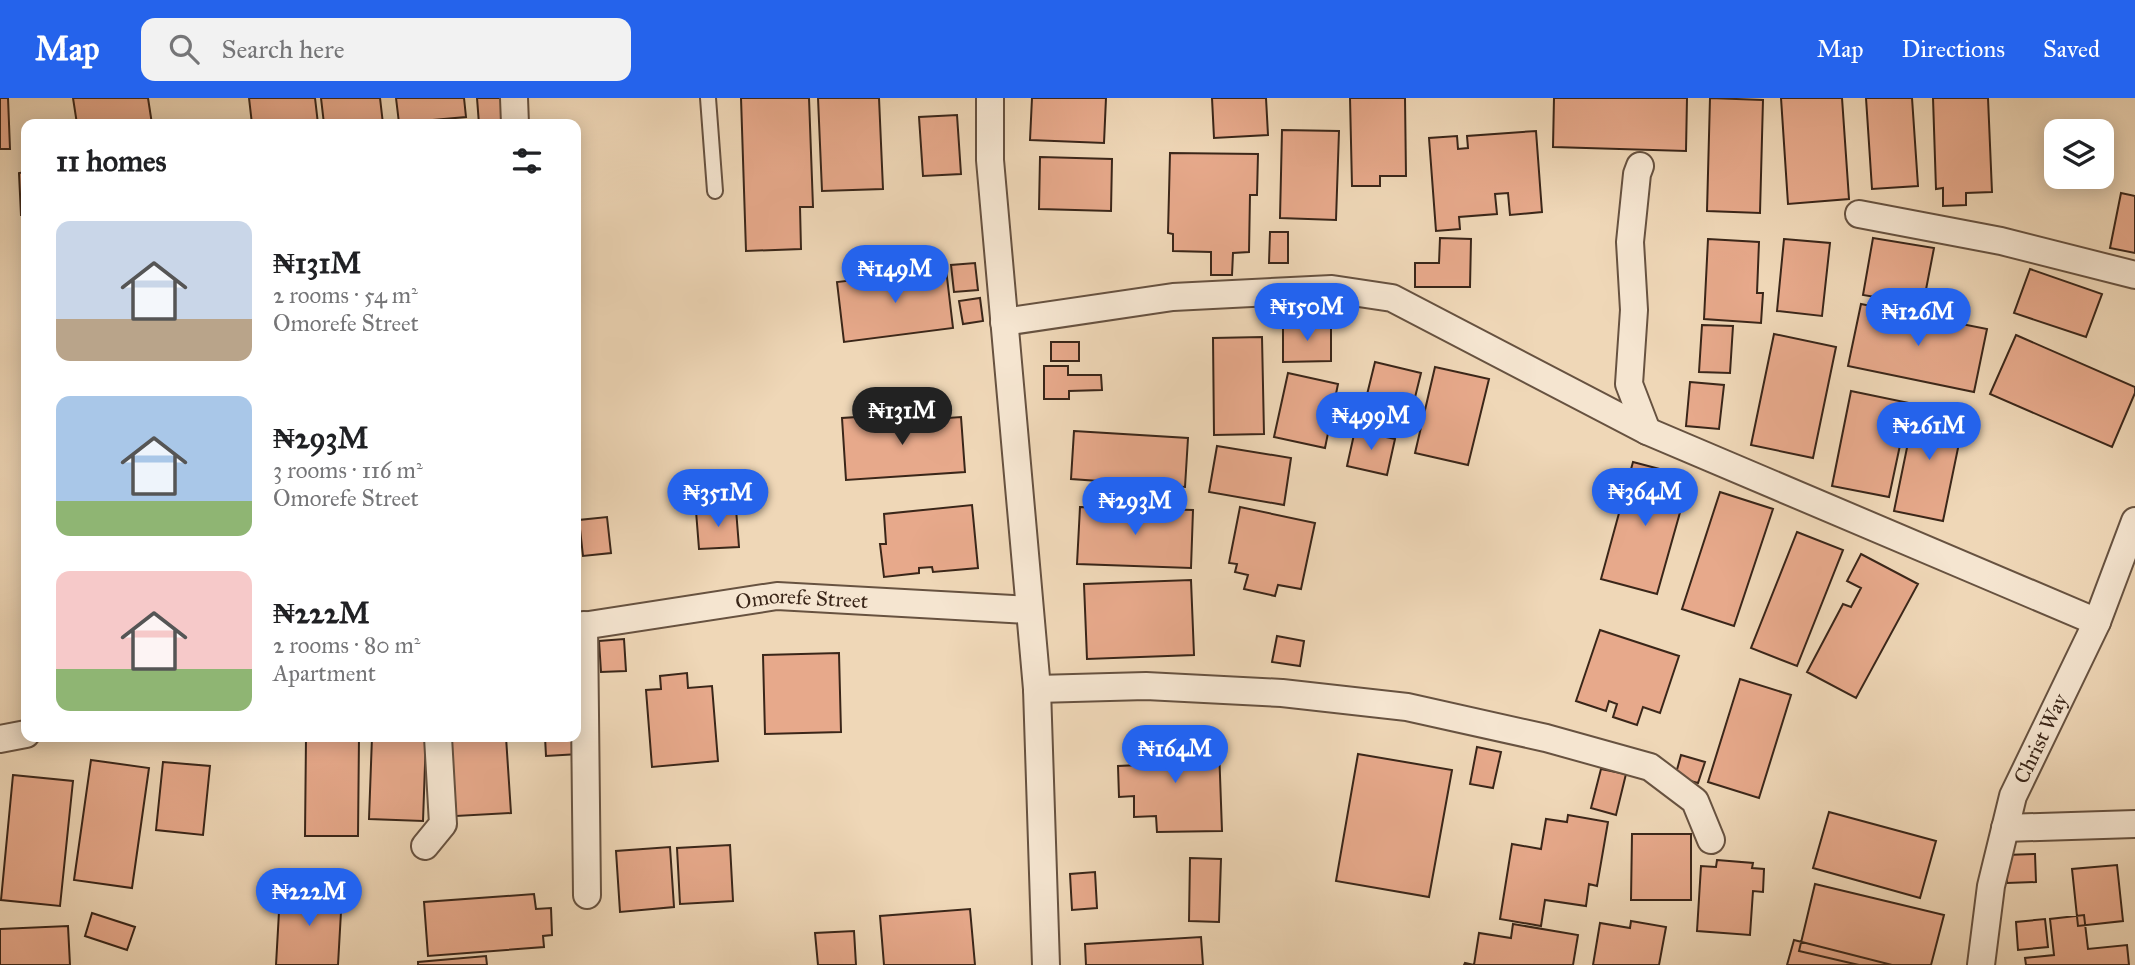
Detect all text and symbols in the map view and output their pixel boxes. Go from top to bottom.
search box [141,18,631,81]
text: Map [35,29,99,69]
icon: search [165,30,203,68]
text: Search here [221,33,345,65]
text: Map [1817,34,1864,64]
text: Directions [1902,34,2005,64]
text: Saved [2043,34,2100,64]
map controls [2044,119,2114,189]
button: layers [2044,119,2114,189]
icon: filters [508,142,546,180]
text: 11 homes [56,143,167,179]
text: ₦131M [273,245,361,281]
pin: ₦149M [846,246,944,305]
icon: home [112,249,196,333]
text: ₦149M [858,254,932,282]
text: 2 rooms · 54 m² [273,281,418,309]
pin: ₦150M [1258,284,1356,343]
pin: ₦126M [1869,288,1967,348]
text: ₦150M [1270,292,1344,320]
text: ₦126M [1882,297,1954,325]
text: Omorefe Street [273,309,419,337]
pin: ₦131M [853,388,951,447]
pin: ₦499M [1322,392,1420,452]
text: ₦131M [868,396,936,424]
text: ₦499M [1332,401,1410,429]
pin: ₦261M [1880,402,1978,462]
text: ₦261M [1893,411,1965,439]
text: ₦293M [273,420,369,456]
icon: home [112,424,196,508]
text: 3 rooms · 116 m² [273,456,423,484]
pin: ₦364M [1596,468,1694,528]
pin: ₦351M [669,470,767,529]
text: ₦364M [1608,477,1682,505]
text: ₦351M [683,478,753,506]
pin: ₦293M [1086,478,1184,537]
text: Omorefe Street [273,484,419,512]
text: ₦293M [1098,486,1172,514]
street label: Omorefe Street [734,583,869,615]
text: ₦222M [273,595,370,631]
icon: home [112,599,196,683]
text: 2 rooms · 80 m² [273,631,420,659]
text: Apartment [273,659,376,687]
street label: Christ Way [2008,688,2074,788]
pin: ₦164M [1126,726,1224,785]
text: ₦164M [1138,734,1212,762]
pin: ₦222M [260,868,358,928]
text: ₦222M [272,877,346,905]

